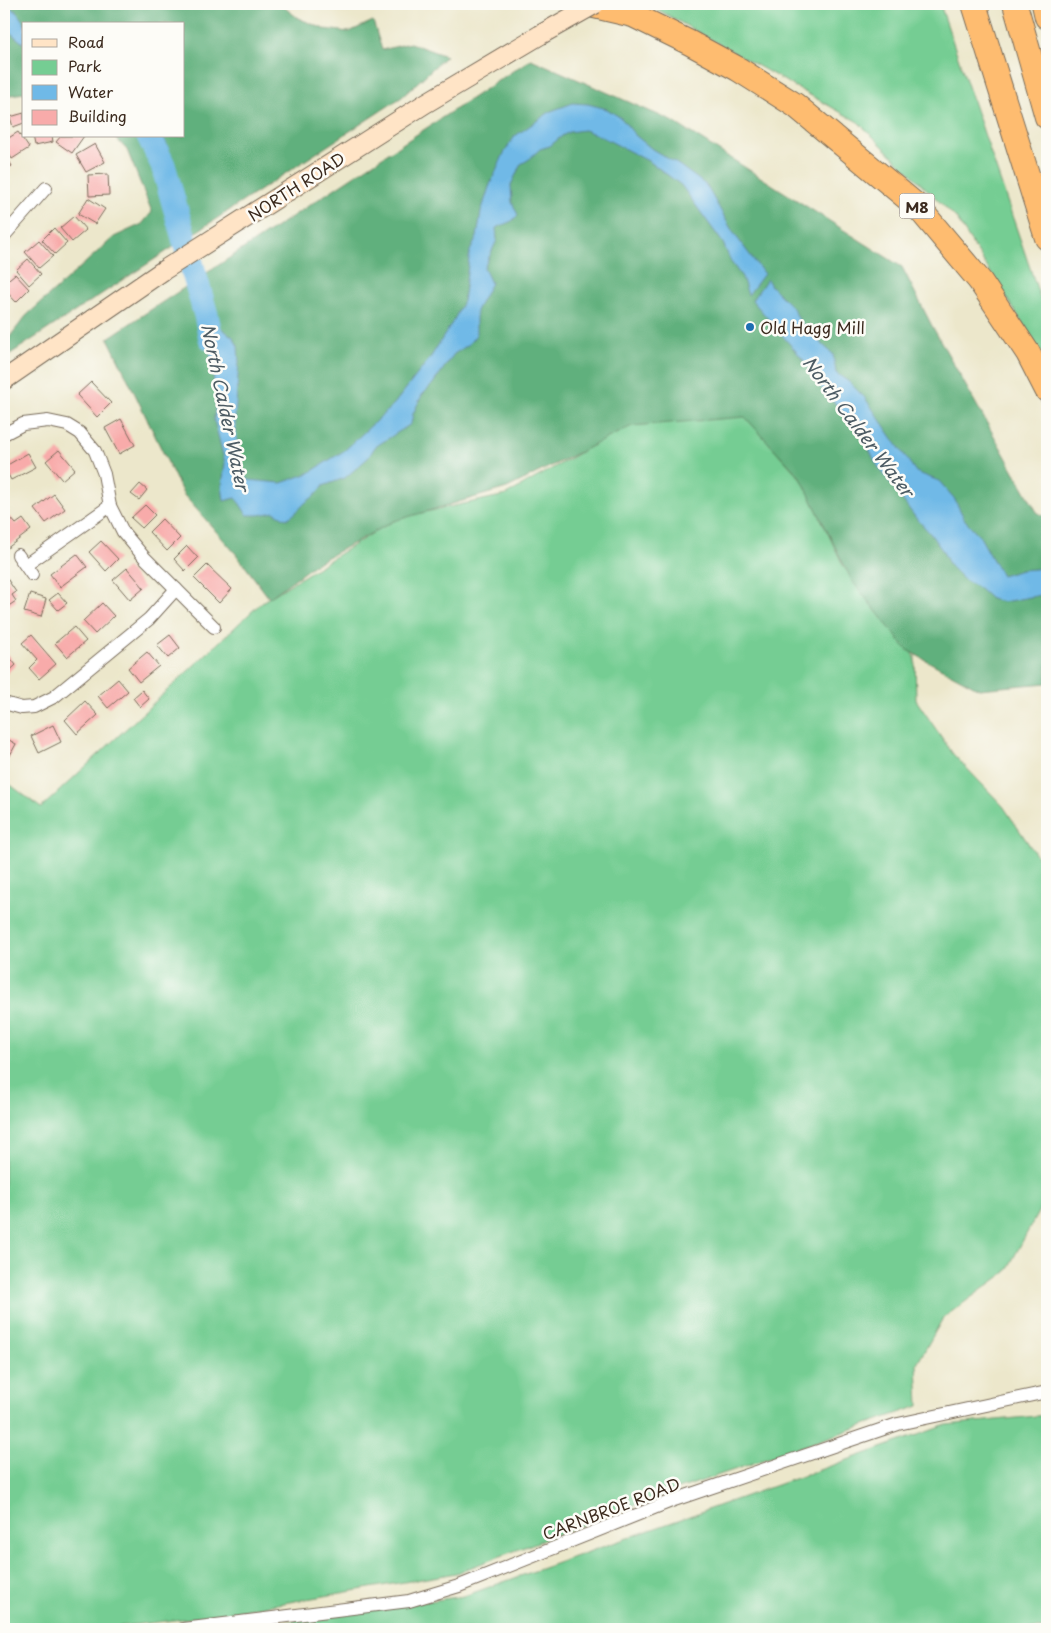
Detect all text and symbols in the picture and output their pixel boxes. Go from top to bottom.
legend [22,22,185,138]
text: Road [68,30,104,53]
text: Park [68,54,102,77]
text: Water [68,80,113,103]
text: Building [68,104,127,127]
street label: NORTH ROAD [243,146,349,226]
road number: M8 [900,194,934,218]
place label: Old Hagg Mill [760,315,865,339]
water label: North Calder Water [195,321,257,496]
marker: Old Hagg Mill [744,321,756,333]
water label: North Calder Water [797,350,923,504]
street label: CARNBROE ROAD [539,1471,683,1545]

